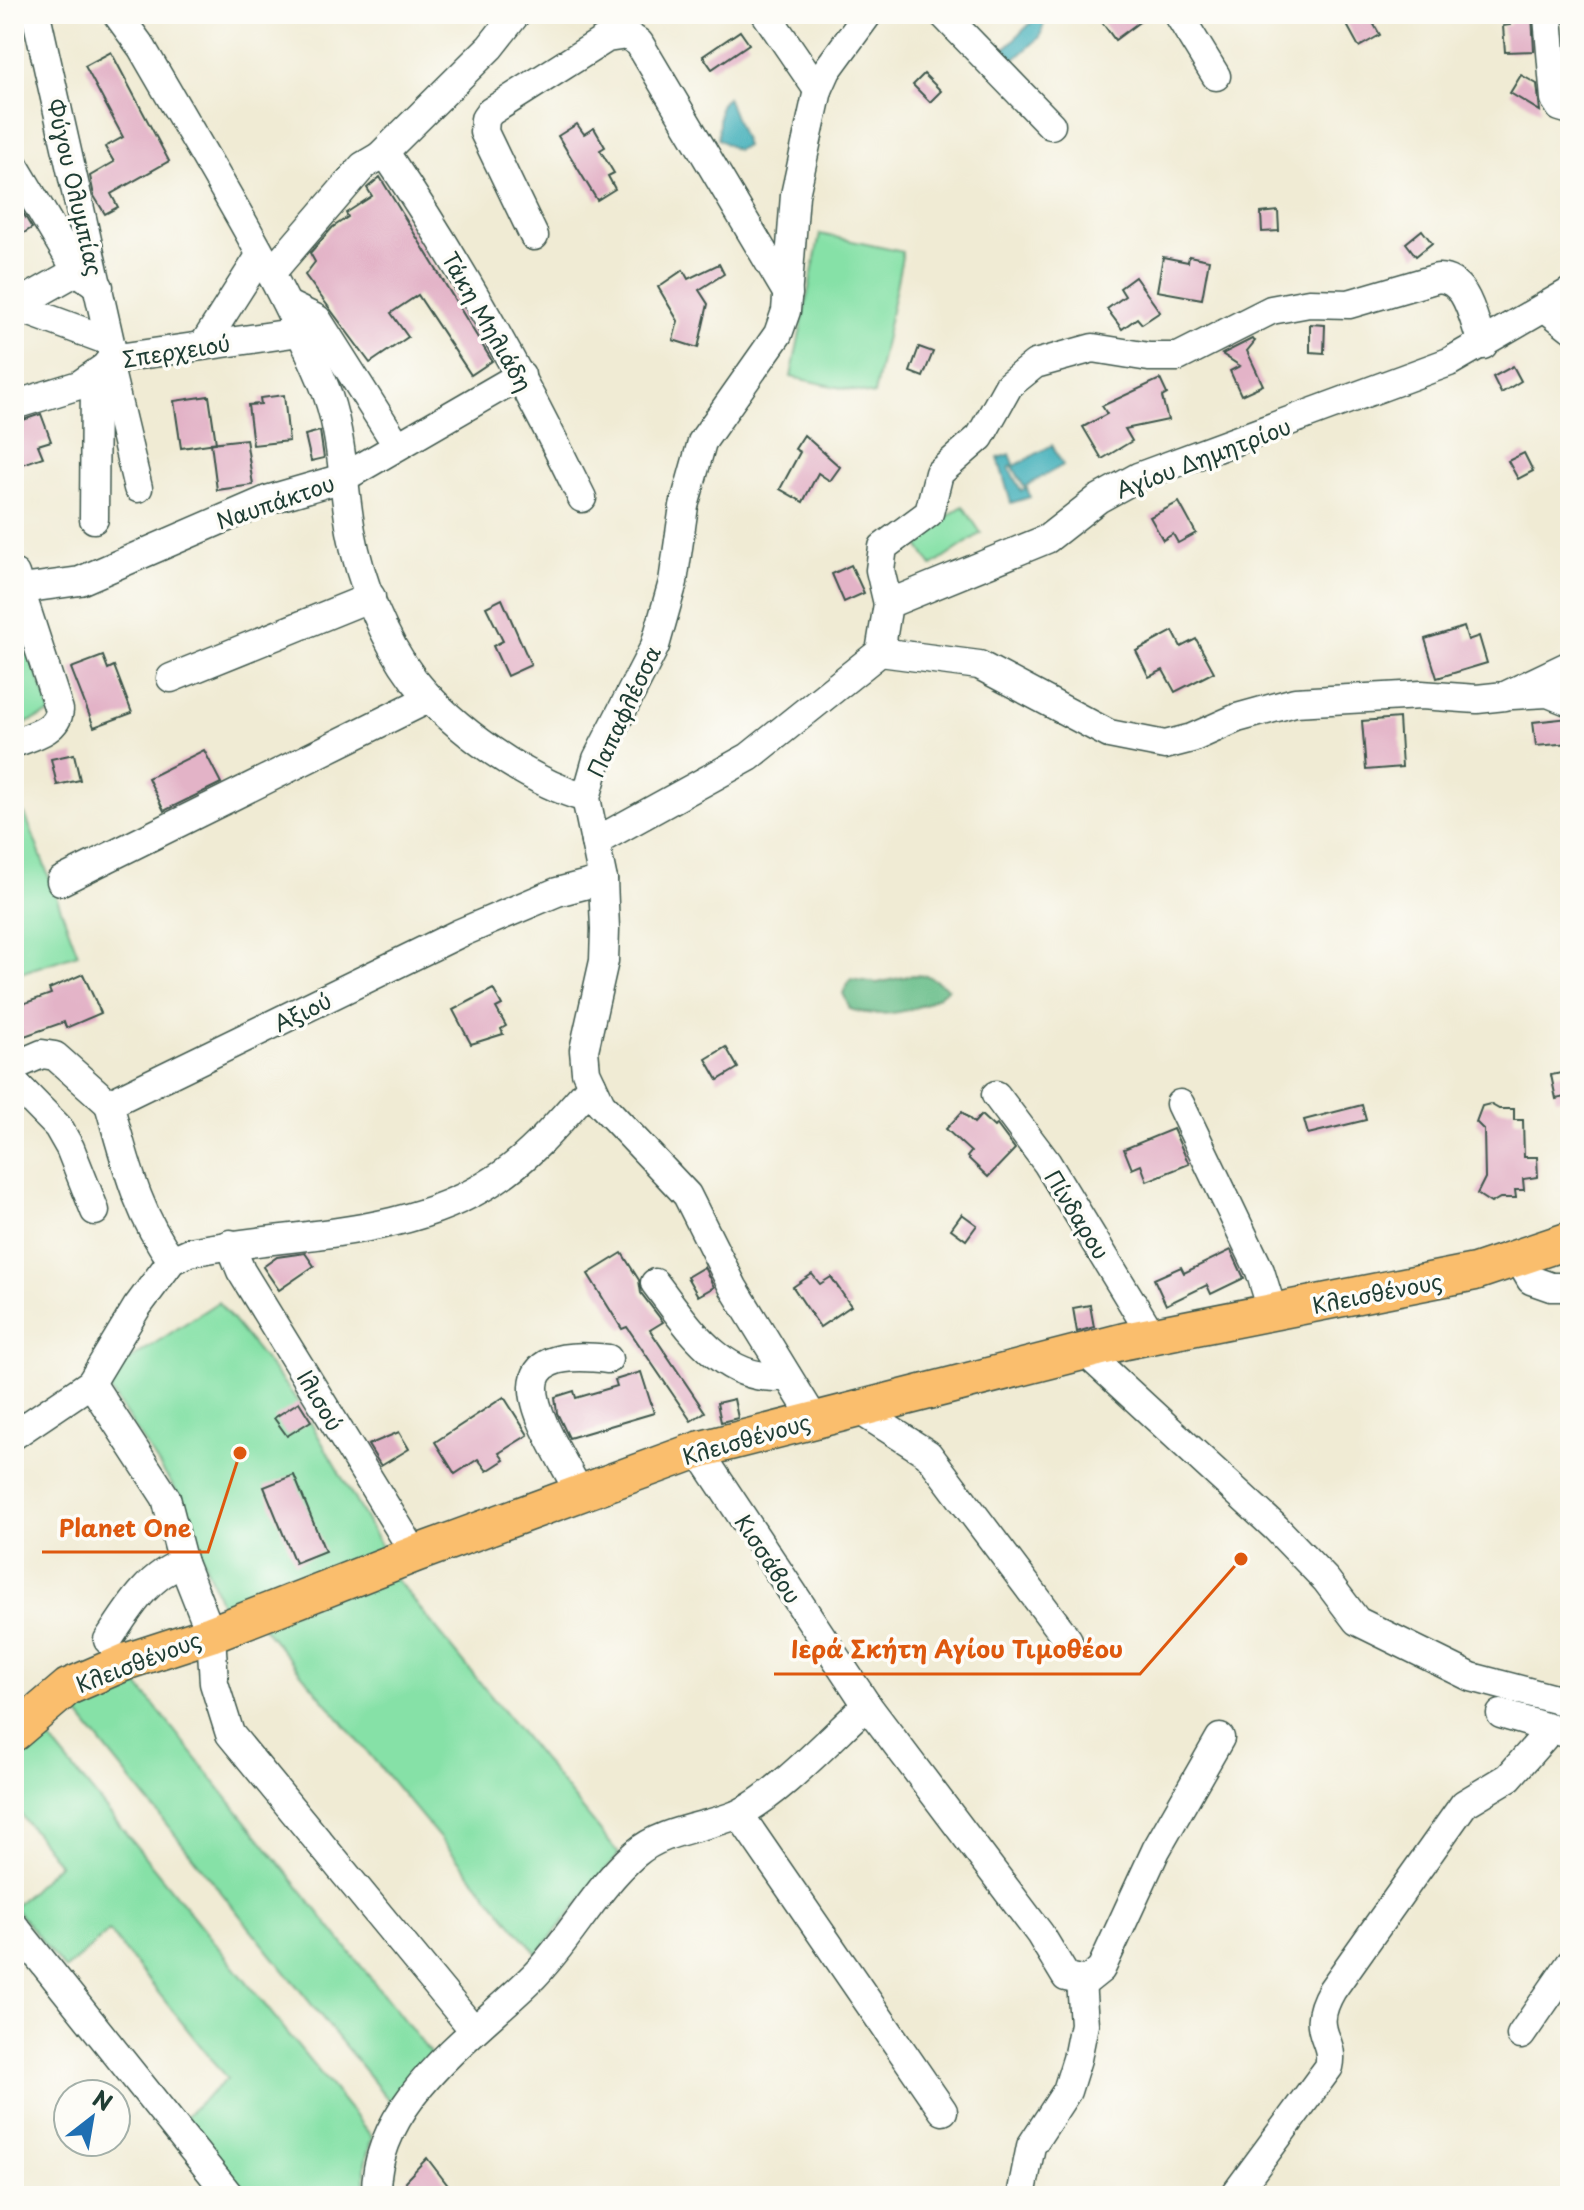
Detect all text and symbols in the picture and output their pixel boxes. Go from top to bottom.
street label: Φύγου Ολυμπίας [40,95,112,279]
street label: Τάκη Μηλιάδη [435,245,541,397]
street label: Σπερχειού [120,325,232,375]
street label: Αγίου Δημητρίου [1111,408,1295,506]
street label: Ναυπάκτου [211,465,339,537]
street label: Παπαφλέσσα [578,640,668,782]
street label: Αξιού [268,983,336,1039]
street label: Πίνδαρου [1037,1163,1119,1265]
street label: Κλεισθένους [1309,1263,1445,1321]
street label: Ιλισού [290,1363,352,1437]
street label: Κλεισθένους [678,1404,814,1472]
callout: Planet One [42,1504,208,1552]
street label: Κισσάβου [728,1507,810,1609]
text: Planet One [59,1509,192,1545]
street label: Κλεισθένους [71,1622,205,1700]
callout: Ιερά Σκήτη Αγίου Τιμοθέου [774,1626,1140,1674]
text: Ιερά Σκήτη Αγίου Τιμοθέου [791,1630,1123,1666]
north arrow [52,2078,132,2158]
text: N [87,2081,119,2118]

